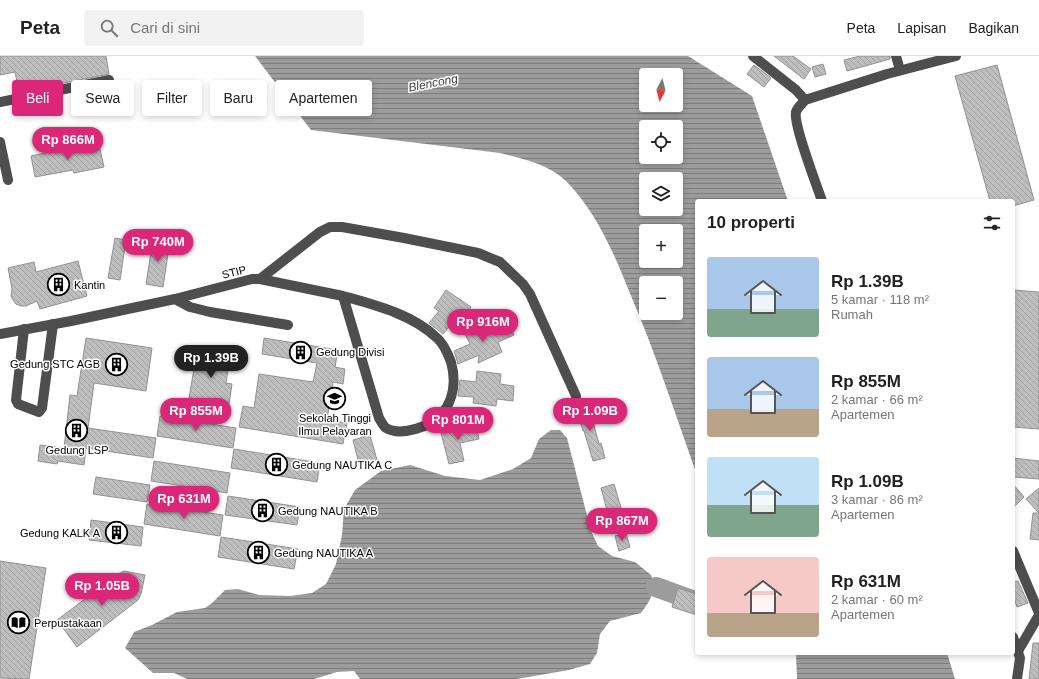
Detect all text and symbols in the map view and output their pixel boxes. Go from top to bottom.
search box [84,10,364,46]
text: Peta [20,17,60,38]
icon: search [98,17,120,39]
text: Cari di sini [130,19,200,36]
text: Peta [847,20,875,36]
text: Lapisan [897,20,946,36]
text: Bagikan [968,20,1019,36]
north arrow [639,68,683,112]
map controls [639,68,683,320]
water label: Blencong [407,71,459,95]
chip: Beli [12,80,63,116]
chip: Sewa [71,80,134,116]
chip: Filter [142,80,202,116]
chip: Baru [210,80,267,116]
chip: Apartemen [275,80,372,116]
button: locate [639,120,683,164]
pin: Rp 866M [31,127,105,161]
text: Rp 866M [41,132,95,147]
button: layers [639,172,683,216]
icon: filters [981,212,1003,234]
text: 10 properti [707,213,795,232]
button: + [639,224,683,268]
pin: Rp 740M [121,229,195,263]
text: Rp 740M [131,234,185,249]
street label: STIP [221,263,247,281]
building icon: Kantin [46,272,72,298]
text: Rp 1.39B [831,272,904,291]
icon: home [739,273,787,321]
button: − [639,276,683,320]
place label: Kantin [74,279,105,291]
text: 5 kamar · 118 m² [831,292,929,307]
text: Rumah [831,307,873,322]
pin: Rp 916M [446,309,520,343]
text: Rp 916M [456,314,510,329]
building icon: Gedung Divisi [287,339,313,365]
pin: Rp 1.39B [170,345,252,379]
place label: Gedung Divisi [316,346,384,358]
text: Rp 1.39B [183,350,239,365]
building icon: Gedung STC AGB [103,351,129,377]
place label: Gedung STC AGB [10,358,100,370]
text: Rp 855M [831,372,901,391]
icon: home [739,373,787,421]
school or university icon: Sekolah Tinggi Ilmu Pelayaran [322,385,348,411]
text: 2 kamar · 66 m² [831,392,923,407]
pin: Rp 855M [159,398,233,432]
pin: Rp 1.09B [549,398,631,432]
text: Rp 855M [169,403,223,418]
text: Rp 1.09B [562,403,618,418]
pin: Rp 801M [421,407,495,441]
text: Apartemen [831,407,895,422]
place label: Sekolah Tinggi Ilmu Pelayaran [298,412,372,437]
text: Rp 801M [431,412,485,427]
building icon: Gedung LSP [64,417,90,443]
place label: Gedung LSP [46,444,109,456]
building icon: Gedung NAUTIKA C [263,452,289,478]
place label: Gedung NAUTIKA C [292,459,392,471]
text: Rp 1.09B [831,472,904,491]
icon: home [739,473,787,521]
pin: Rp 631M [147,486,221,520]
text: Rp 631M [157,491,211,506]
text: 3 kamar · 86 m² [831,492,923,507]
building icon: Gedung NAUTIKA B [249,498,275,524]
place label: Gedung NAUTIKA B [278,505,378,517]
text: Apartemen [831,507,895,522]
pin: Rp 867M [585,508,659,542]
text: Rp 867M [595,513,649,528]
building icon: Gedung KALK A [103,520,129,546]
place label: Gedung KALK A [20,527,101,539]
building icon: Gedung NAUTIKA A [245,540,271,566]
place label: Gedung NAUTIKA A [274,547,374,559]
text: Rp 631M [831,572,901,591]
pin: Rp 1.05B [61,573,143,607]
icon: home [739,573,787,621]
text: Rp 1.05B [74,578,130,593]
text: 2 kamar · 60 m² [831,592,923,607]
text: Apartemen [831,607,895,622]
library icon: Perpustakaan [6,610,32,636]
place label: Perpustakaan [34,617,102,629]

